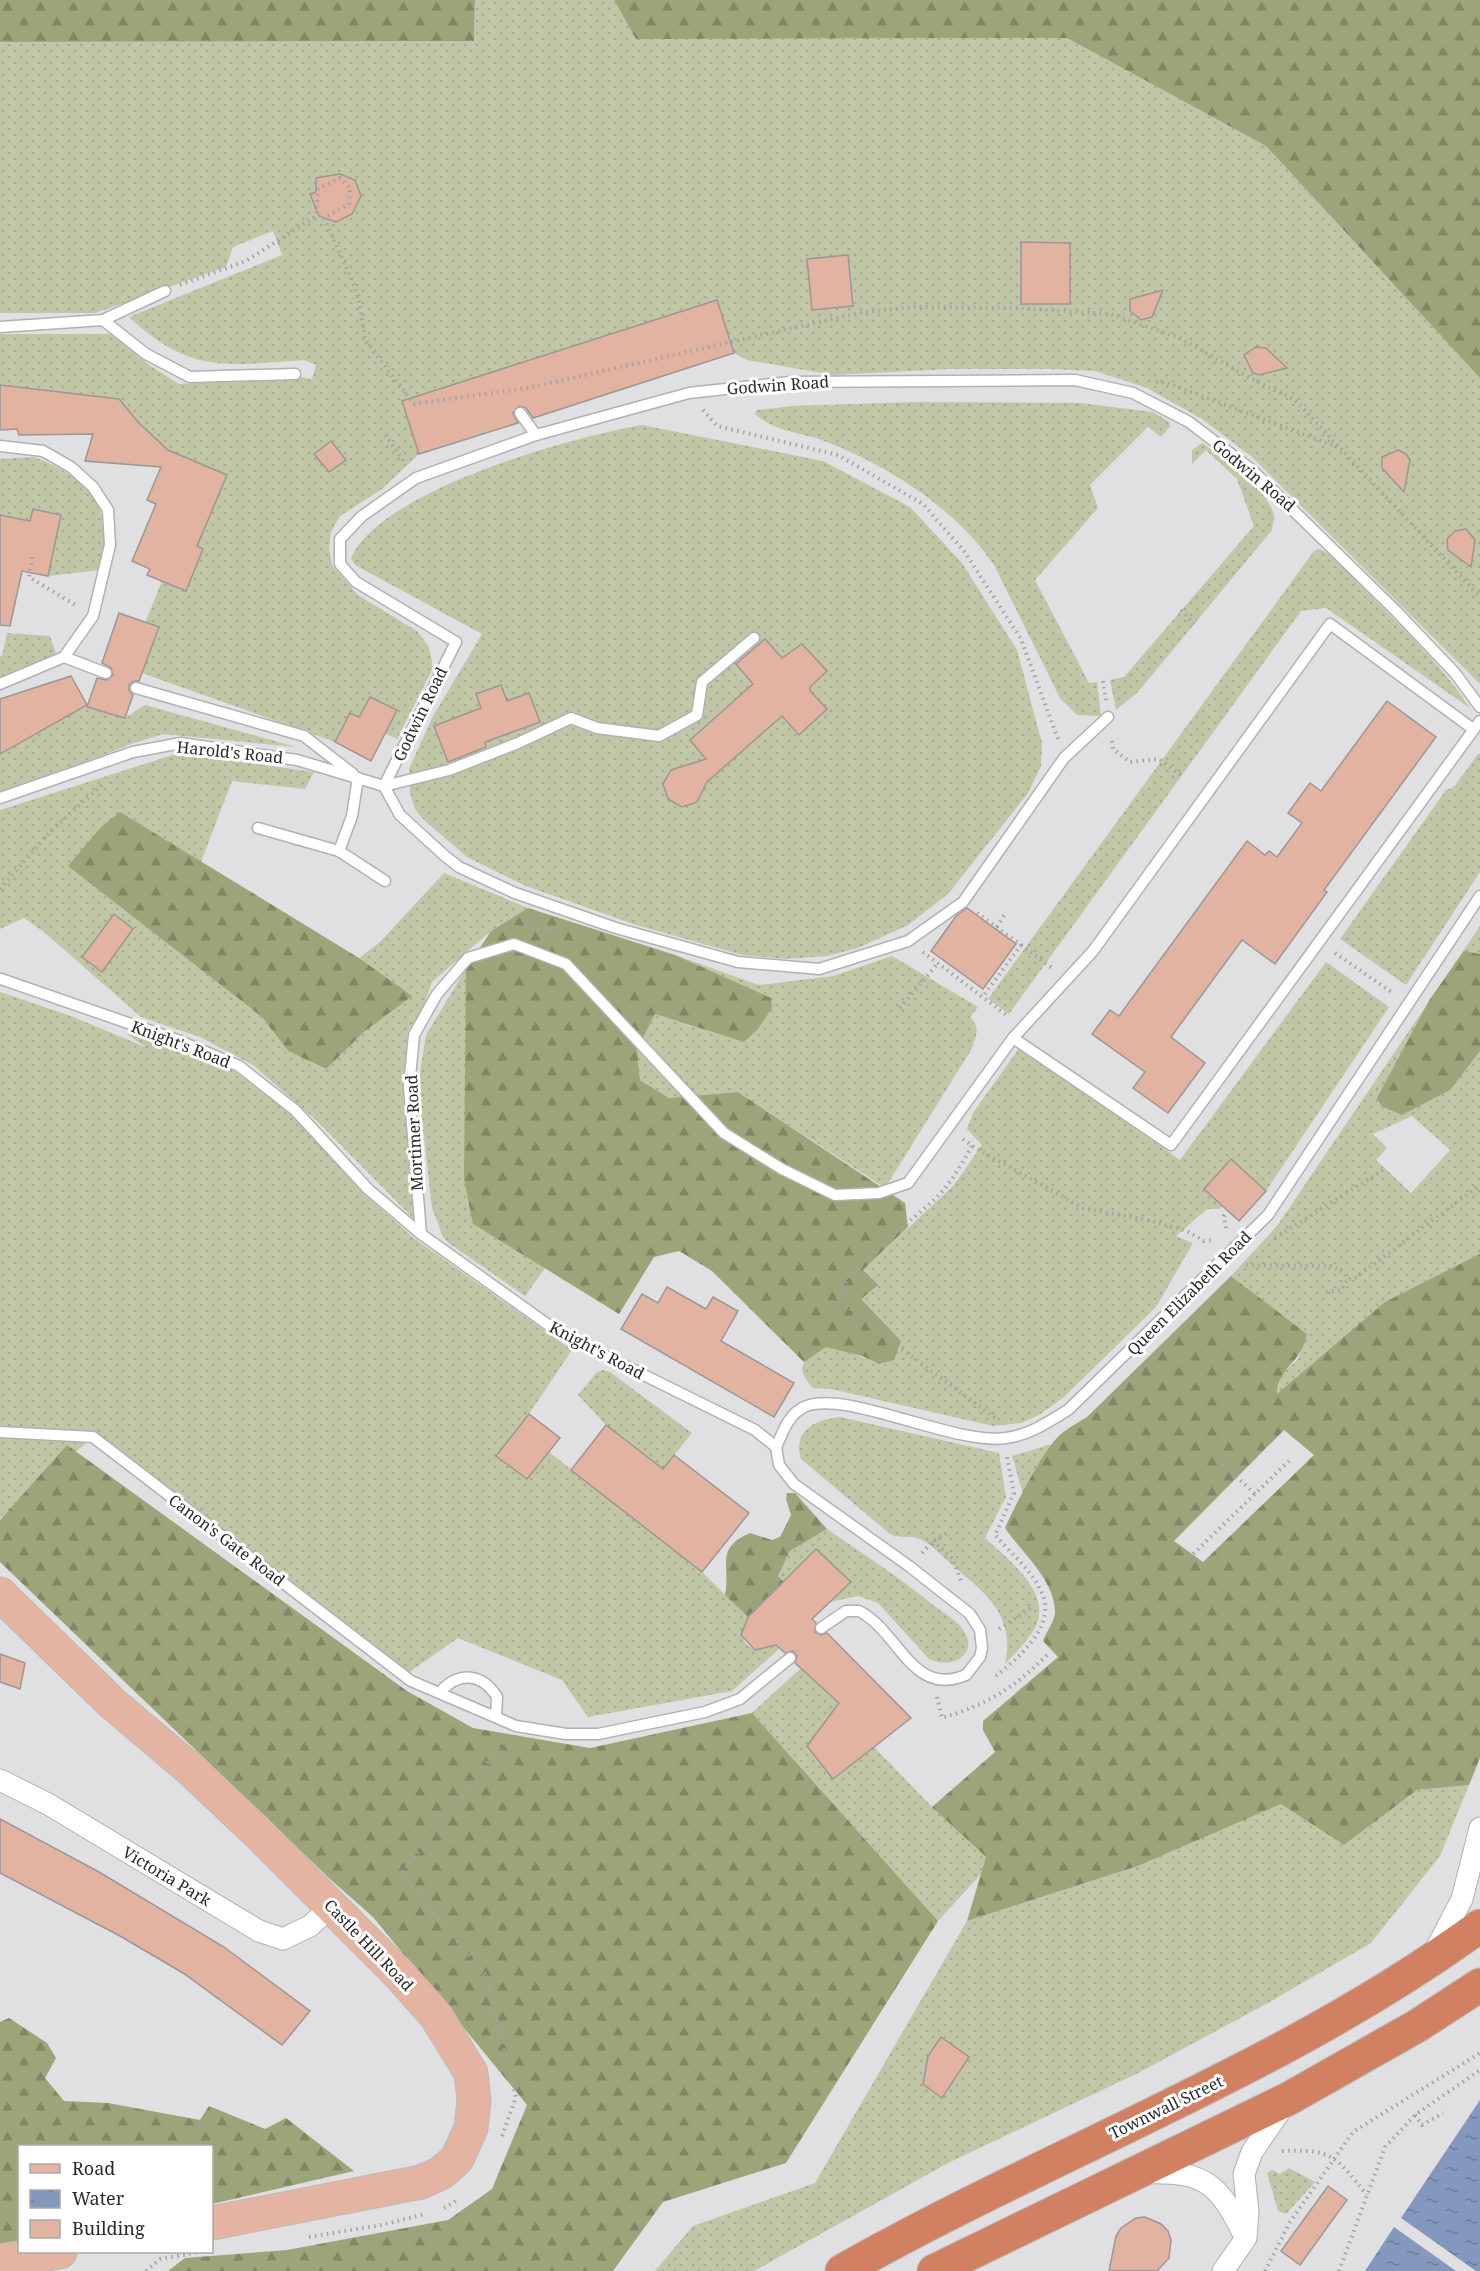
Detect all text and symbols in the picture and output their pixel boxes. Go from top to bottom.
street label: Godwin Road [726,370,830,400]
street label: Godwin Road [1208,434,1300,516]
street label: Godwin Road [388,663,452,765]
street label: Harold's Road [176,735,284,769]
street label: Knight's Road [128,1015,234,1073]
street label: Mortimer Road [400,1074,428,1192]
street label: Queen Elizabeth Road [1122,1226,1256,1360]
street label: Knight's Road [546,1316,648,1384]
street label: Canon's Gate Road [164,1489,290,1591]
street label: Victoria Park [118,1841,216,1912]
street label: Castle Hill Road [319,1894,419,1996]
street label: Townwall Street [1106,2070,1227,2144]
legend [18,2145,213,2253]
text: Road [72,2156,115,2180]
text: Water [72,2186,125,2210]
text: Building [72,2216,145,2240]

